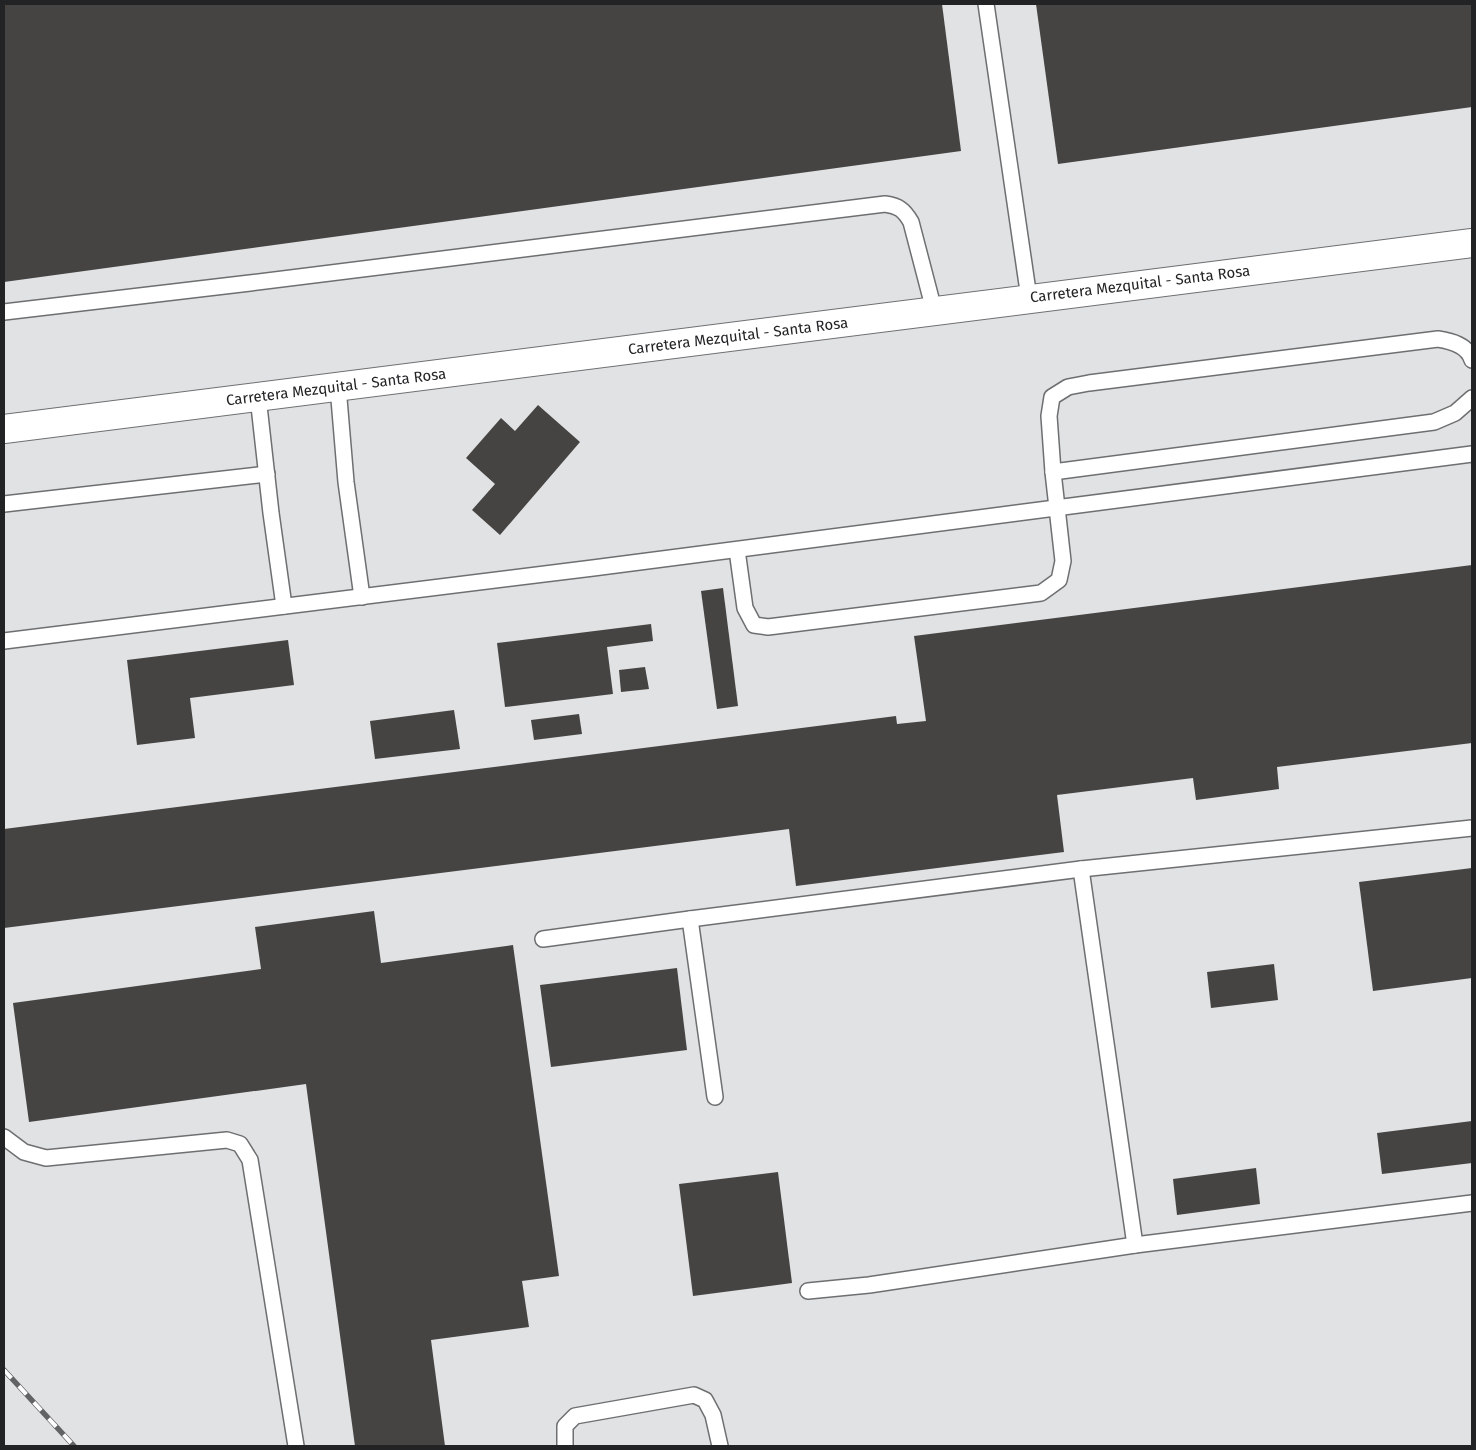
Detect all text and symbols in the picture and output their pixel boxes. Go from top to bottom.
street label: Carretera Mezquital - Santa Rosa [1029,262,1251,306]
street label: Carretera Mezquital - Santa Rosa [627,314,849,358]
street label: Carretera Mezquital - Santa Rosa [225,365,447,409]

